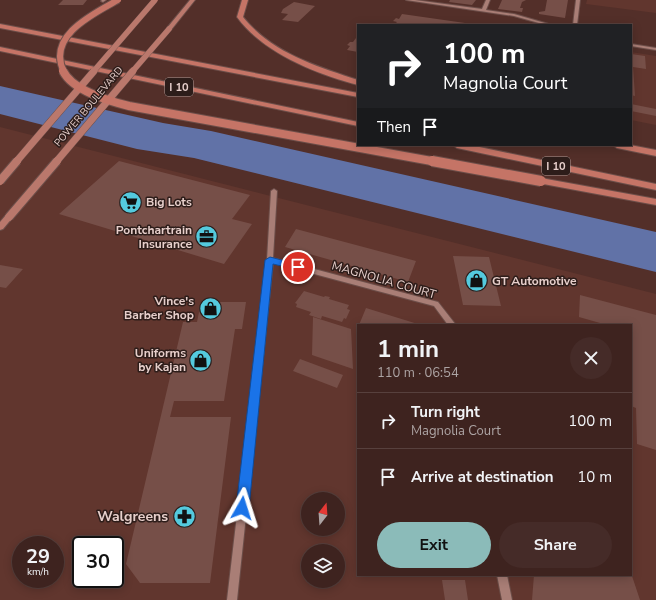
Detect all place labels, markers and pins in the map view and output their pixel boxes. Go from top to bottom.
supermarket icon: Big Lots [117,189,143,215]
place label: Big Lots [146,194,192,210]
place label: Pontchartrain Insurance [116,222,192,252]
office icon: Pontchartrain Insurance [194,224,220,250]
pin [281,250,315,284]
shop icon: GT Automotive [464,268,490,294]
place label: GT Automotive [492,273,577,289]
place label: Vince's Barber Shop [124,293,194,323]
shop icon: Vince's Barber Shop [197,295,223,321]
place label: Uniforms by Kajan [135,345,186,375]
shop icon: Uniforms by Kajan [188,347,214,373]
pharmacy icon: Walgreens [171,503,197,529]
place label: Walgreens [97,507,168,526]

